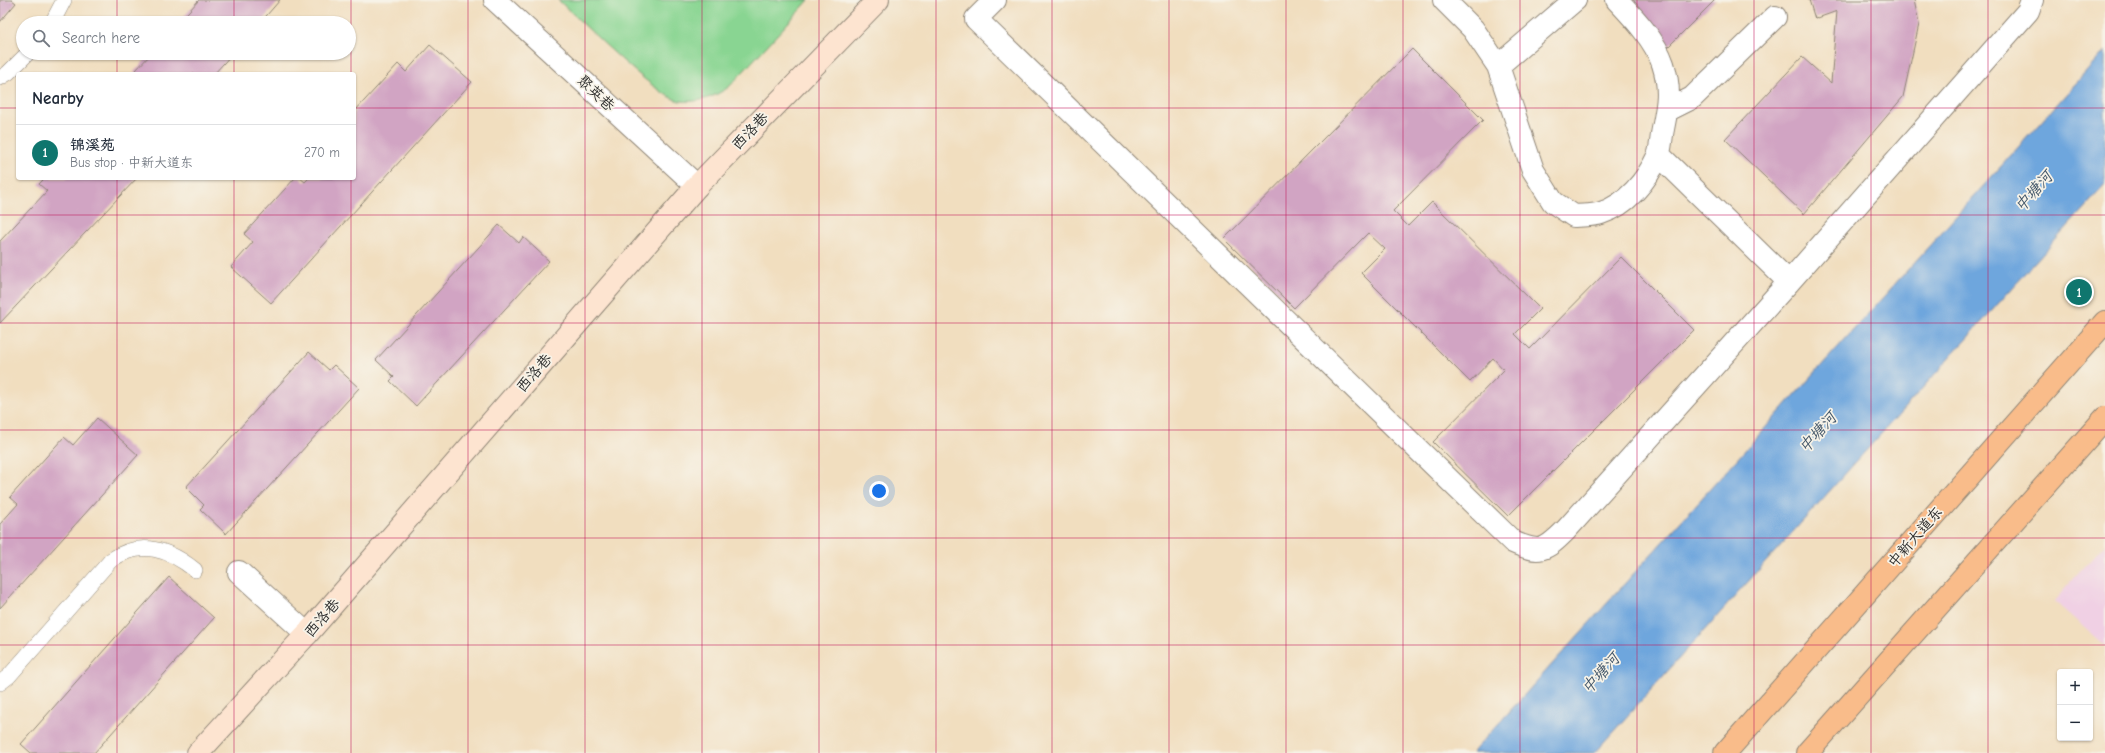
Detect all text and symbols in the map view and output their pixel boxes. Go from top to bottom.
search box [16,16,356,60]
icon: search [30,27,52,49]
text: Search here [62,29,140,47]
street label: 聚英巷 [573,71,619,115]
text: Nearby [32,89,83,108]
street label: 西洛巷 [728,109,772,153]
text: 锦溪苑 [70,136,115,154]
text: 1 [42,145,48,160]
text: 270 m [304,145,340,160]
text: Bus stop · 中新大道东 [70,155,193,170]
water label: 中塘河 [2011,166,2058,216]
pin: 1 [2066,277,2092,307]
street label: 西洛巷 [512,350,556,396]
water label: 中塘河 [1795,407,1842,457]
your location [869,481,889,501]
street label: 中新大道东 [1884,503,1946,571]
street label: 西洛巷 [300,595,344,641]
water label: 中塘河 [1578,648,1625,698]
map controls [2057,669,2093,741]
button: + [2057,669,2093,705]
button: − [2057,705,2093,741]

